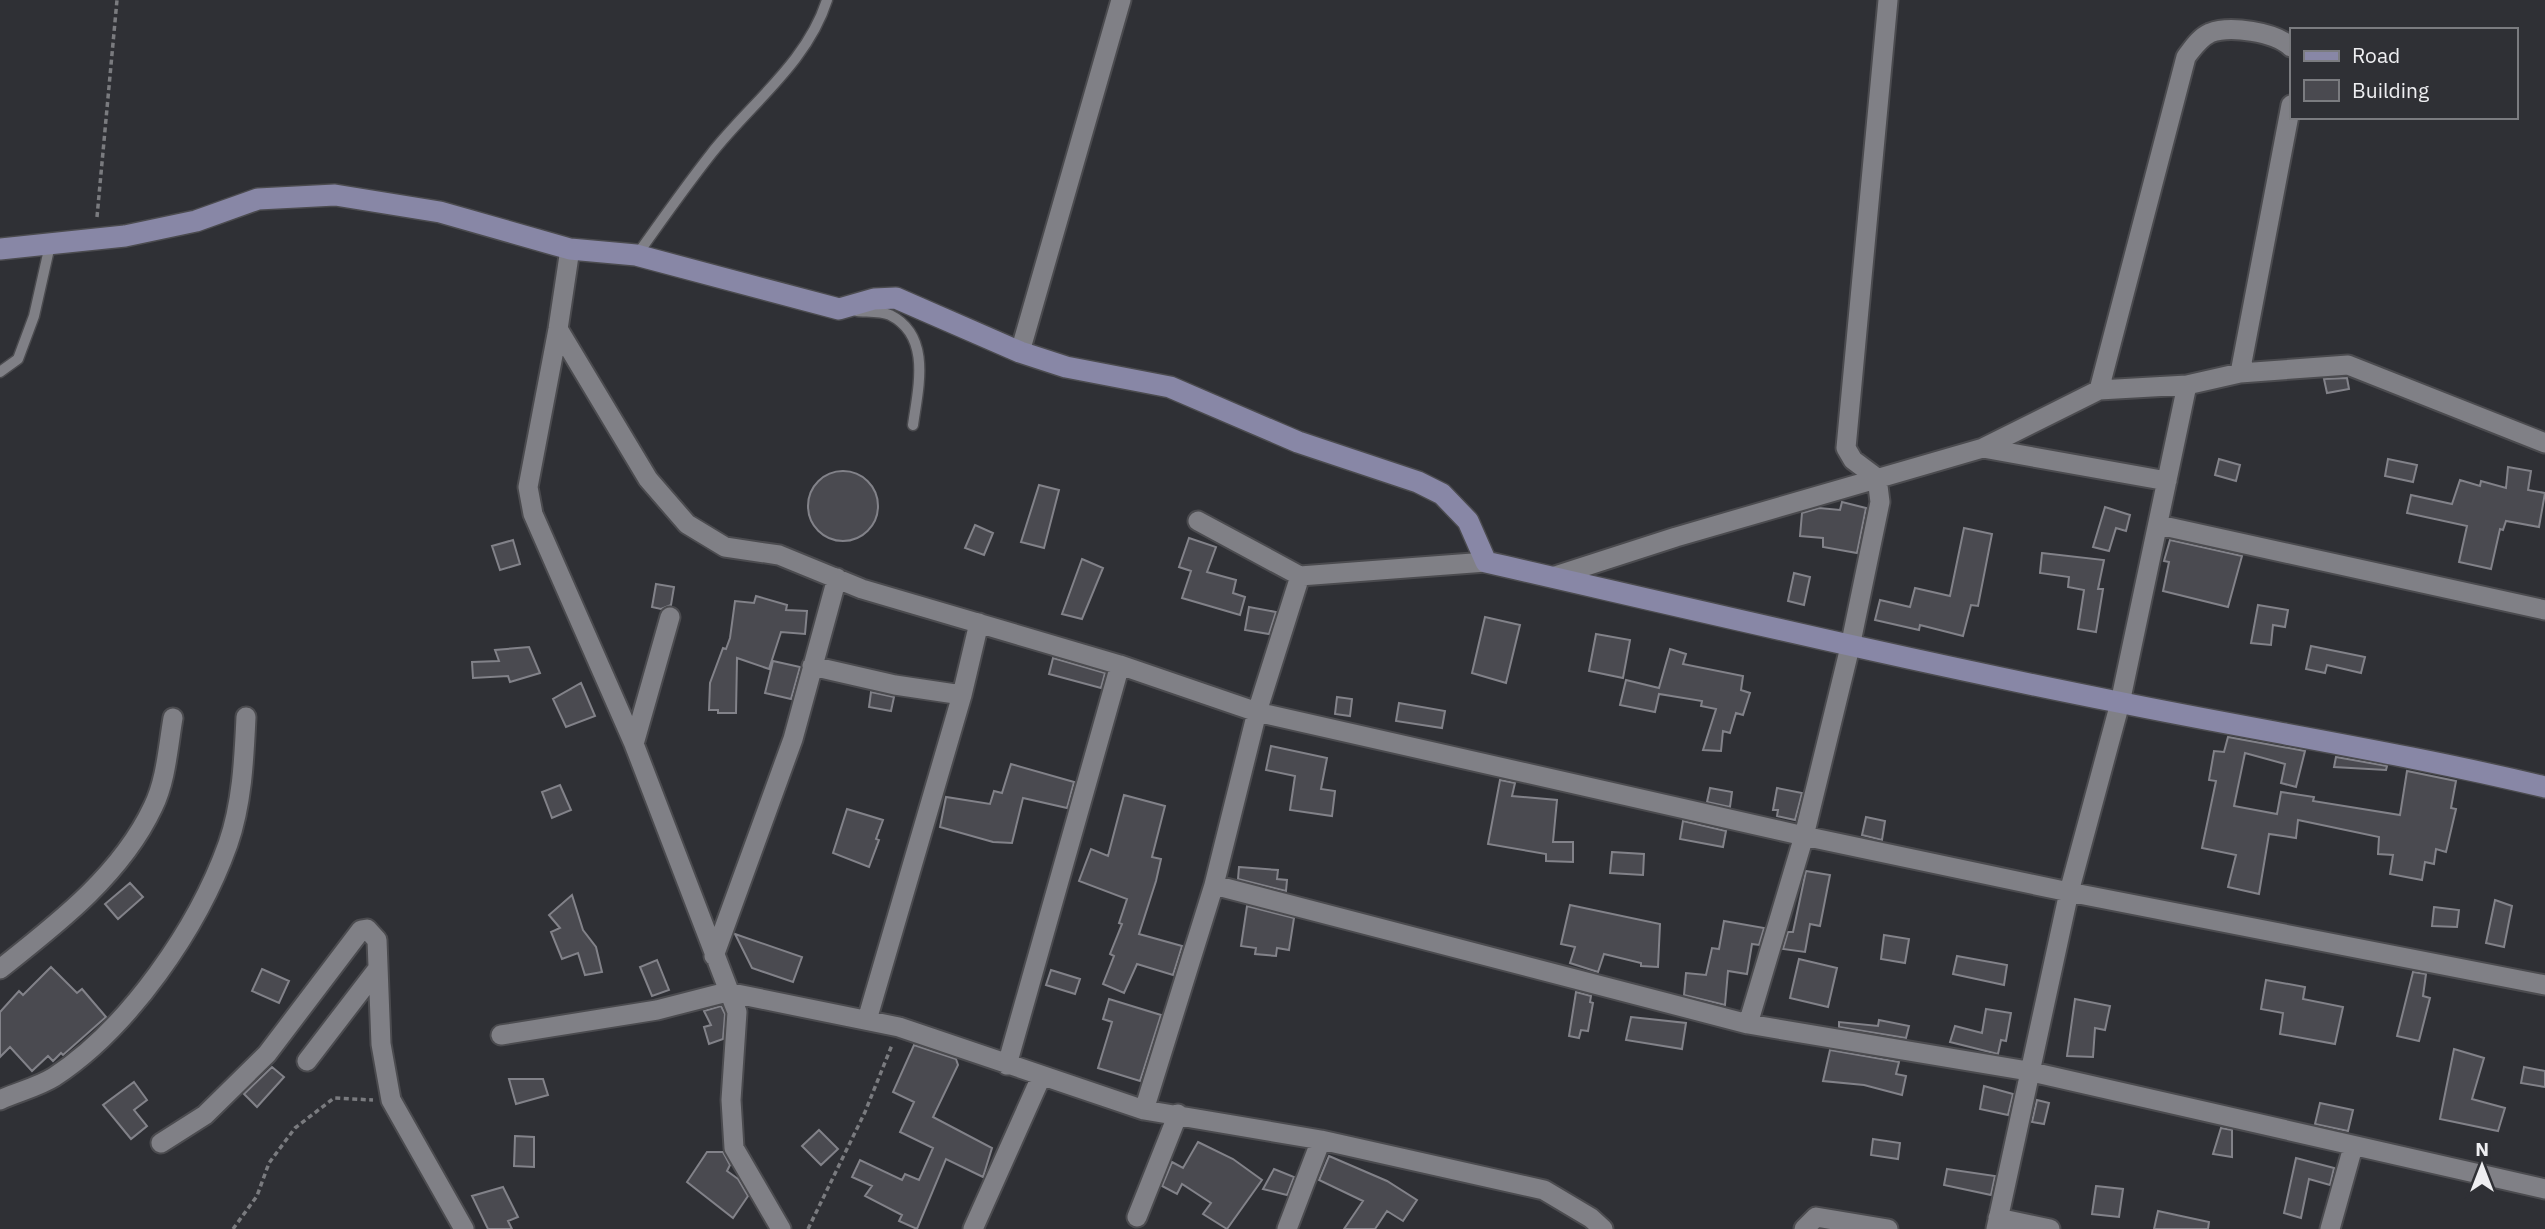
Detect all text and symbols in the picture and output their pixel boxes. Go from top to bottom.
legend [2290,28,2517,119]
text: Road [2352,41,2400,69]
text: Building [2352,76,2429,104]
north arrow [2447,1131,2517,1201]
text: N [2475,1137,2489,1161]

